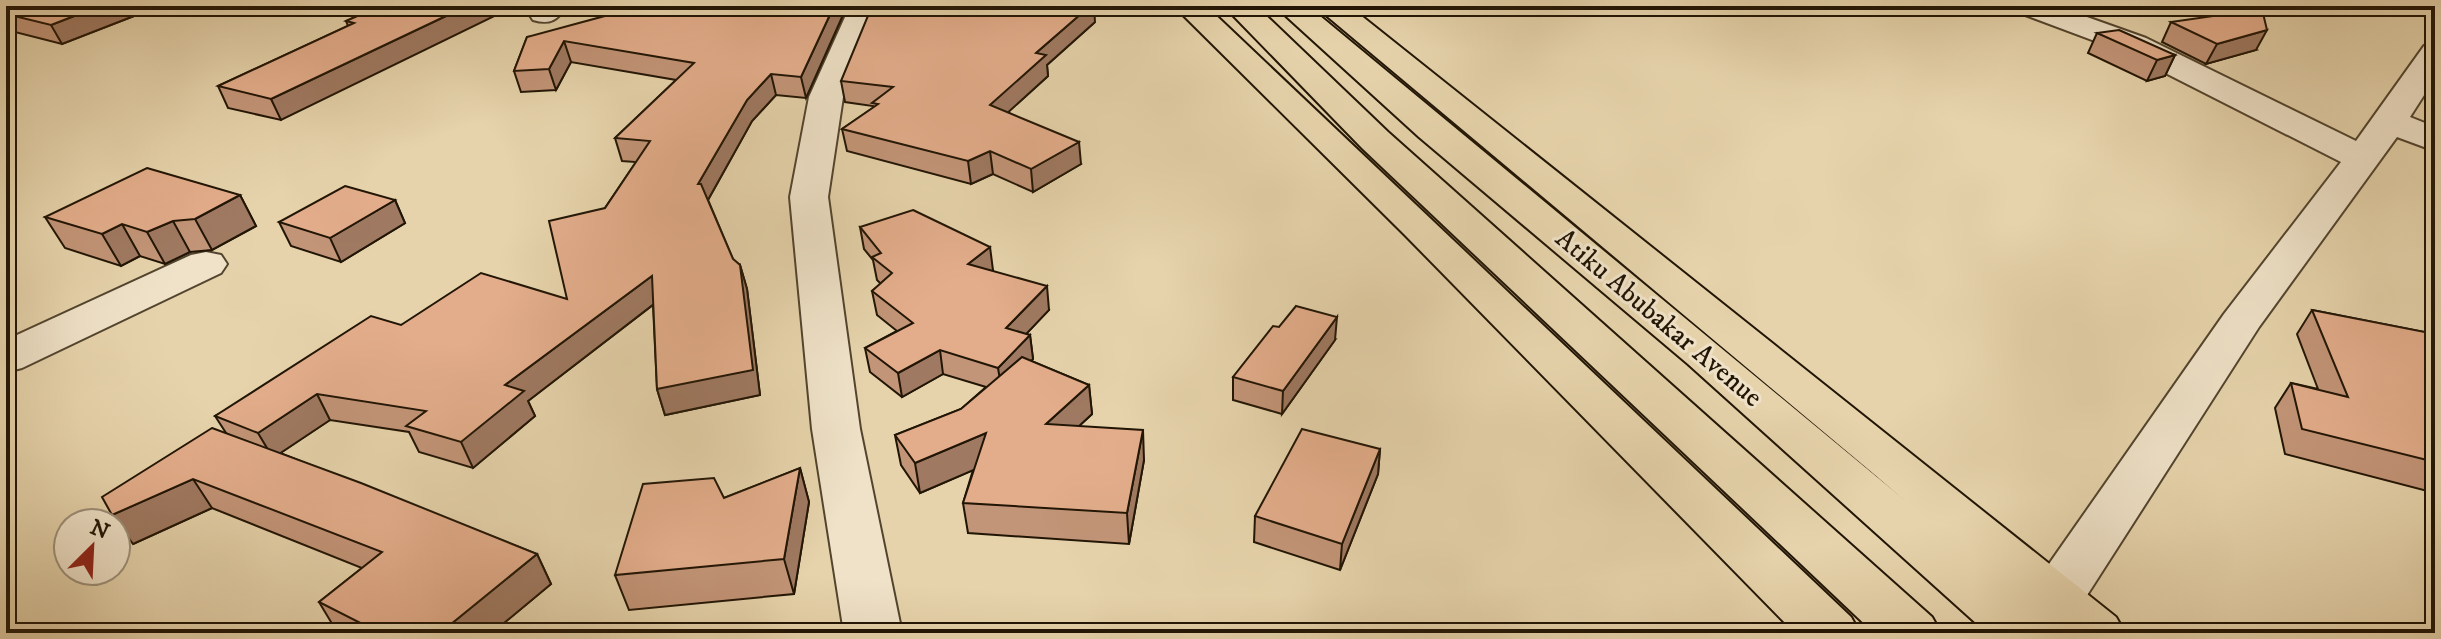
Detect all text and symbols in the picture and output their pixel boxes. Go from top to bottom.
street label: Atiku Abubakar Avenue [1548,221,1770,415]
north arrow [52,507,132,587]
text: N [86,514,113,546]

